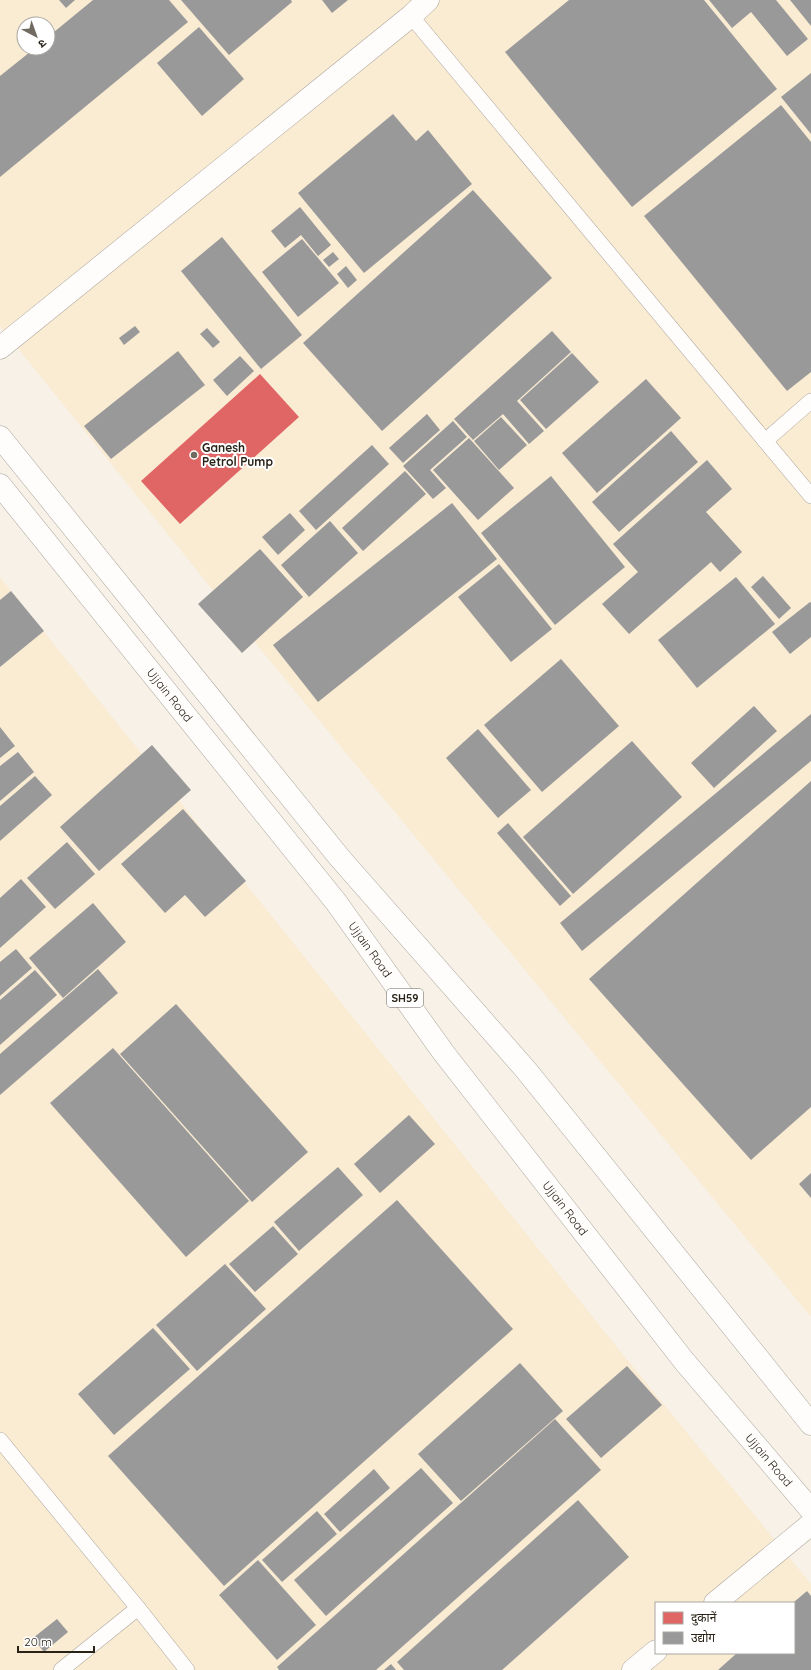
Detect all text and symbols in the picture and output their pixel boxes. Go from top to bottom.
north arrow [16,16,56,56]
text: उ [35,36,50,51]
place label: Ganesh Petrol Pump [202,440,273,469]
marker: Ganesh Petrol Pump [189,450,199,460]
street label: Ujjain Road [144,665,196,725]
street label: Ujjain Road [345,919,395,980]
road number: SH59 [387,989,423,1007]
street label: Ujjain Road [539,1178,591,1238]
street label: Ujjain Road [742,1430,796,1489]
legend [655,1602,795,1654]
text: दुकानें [691,1610,717,1626]
scale bar [18,1628,94,1654]
text: उद्योग [691,1630,715,1645]
text: 20 m [24,1634,52,1649]

